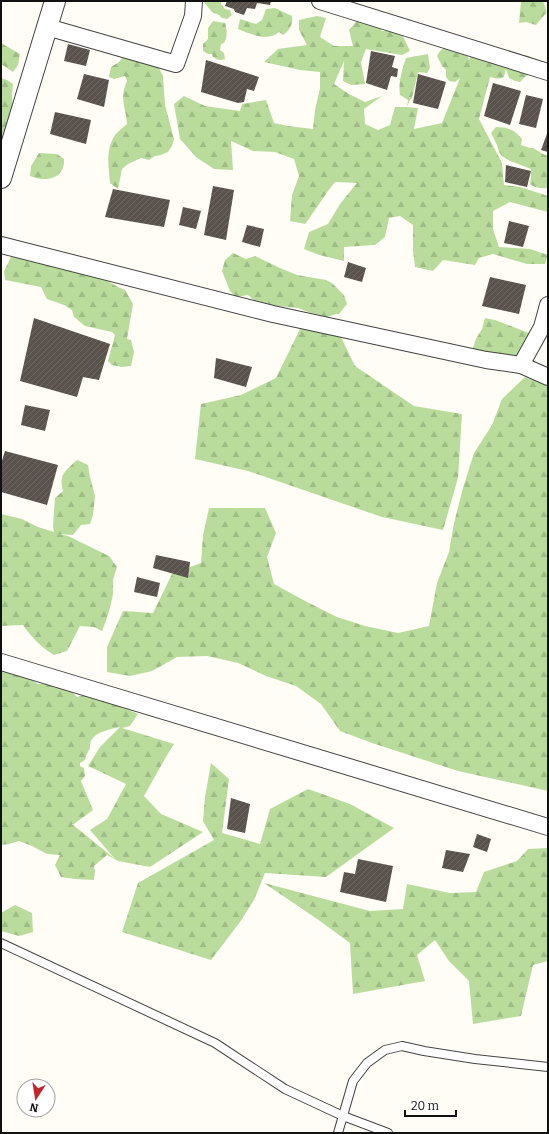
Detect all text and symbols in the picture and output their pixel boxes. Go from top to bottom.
north arrow [16,1078,56,1118]
scale bar [405,1092,456,1118]
text: 20 m [411,1099,440,1113]
text: N [28,1100,40,1115]

